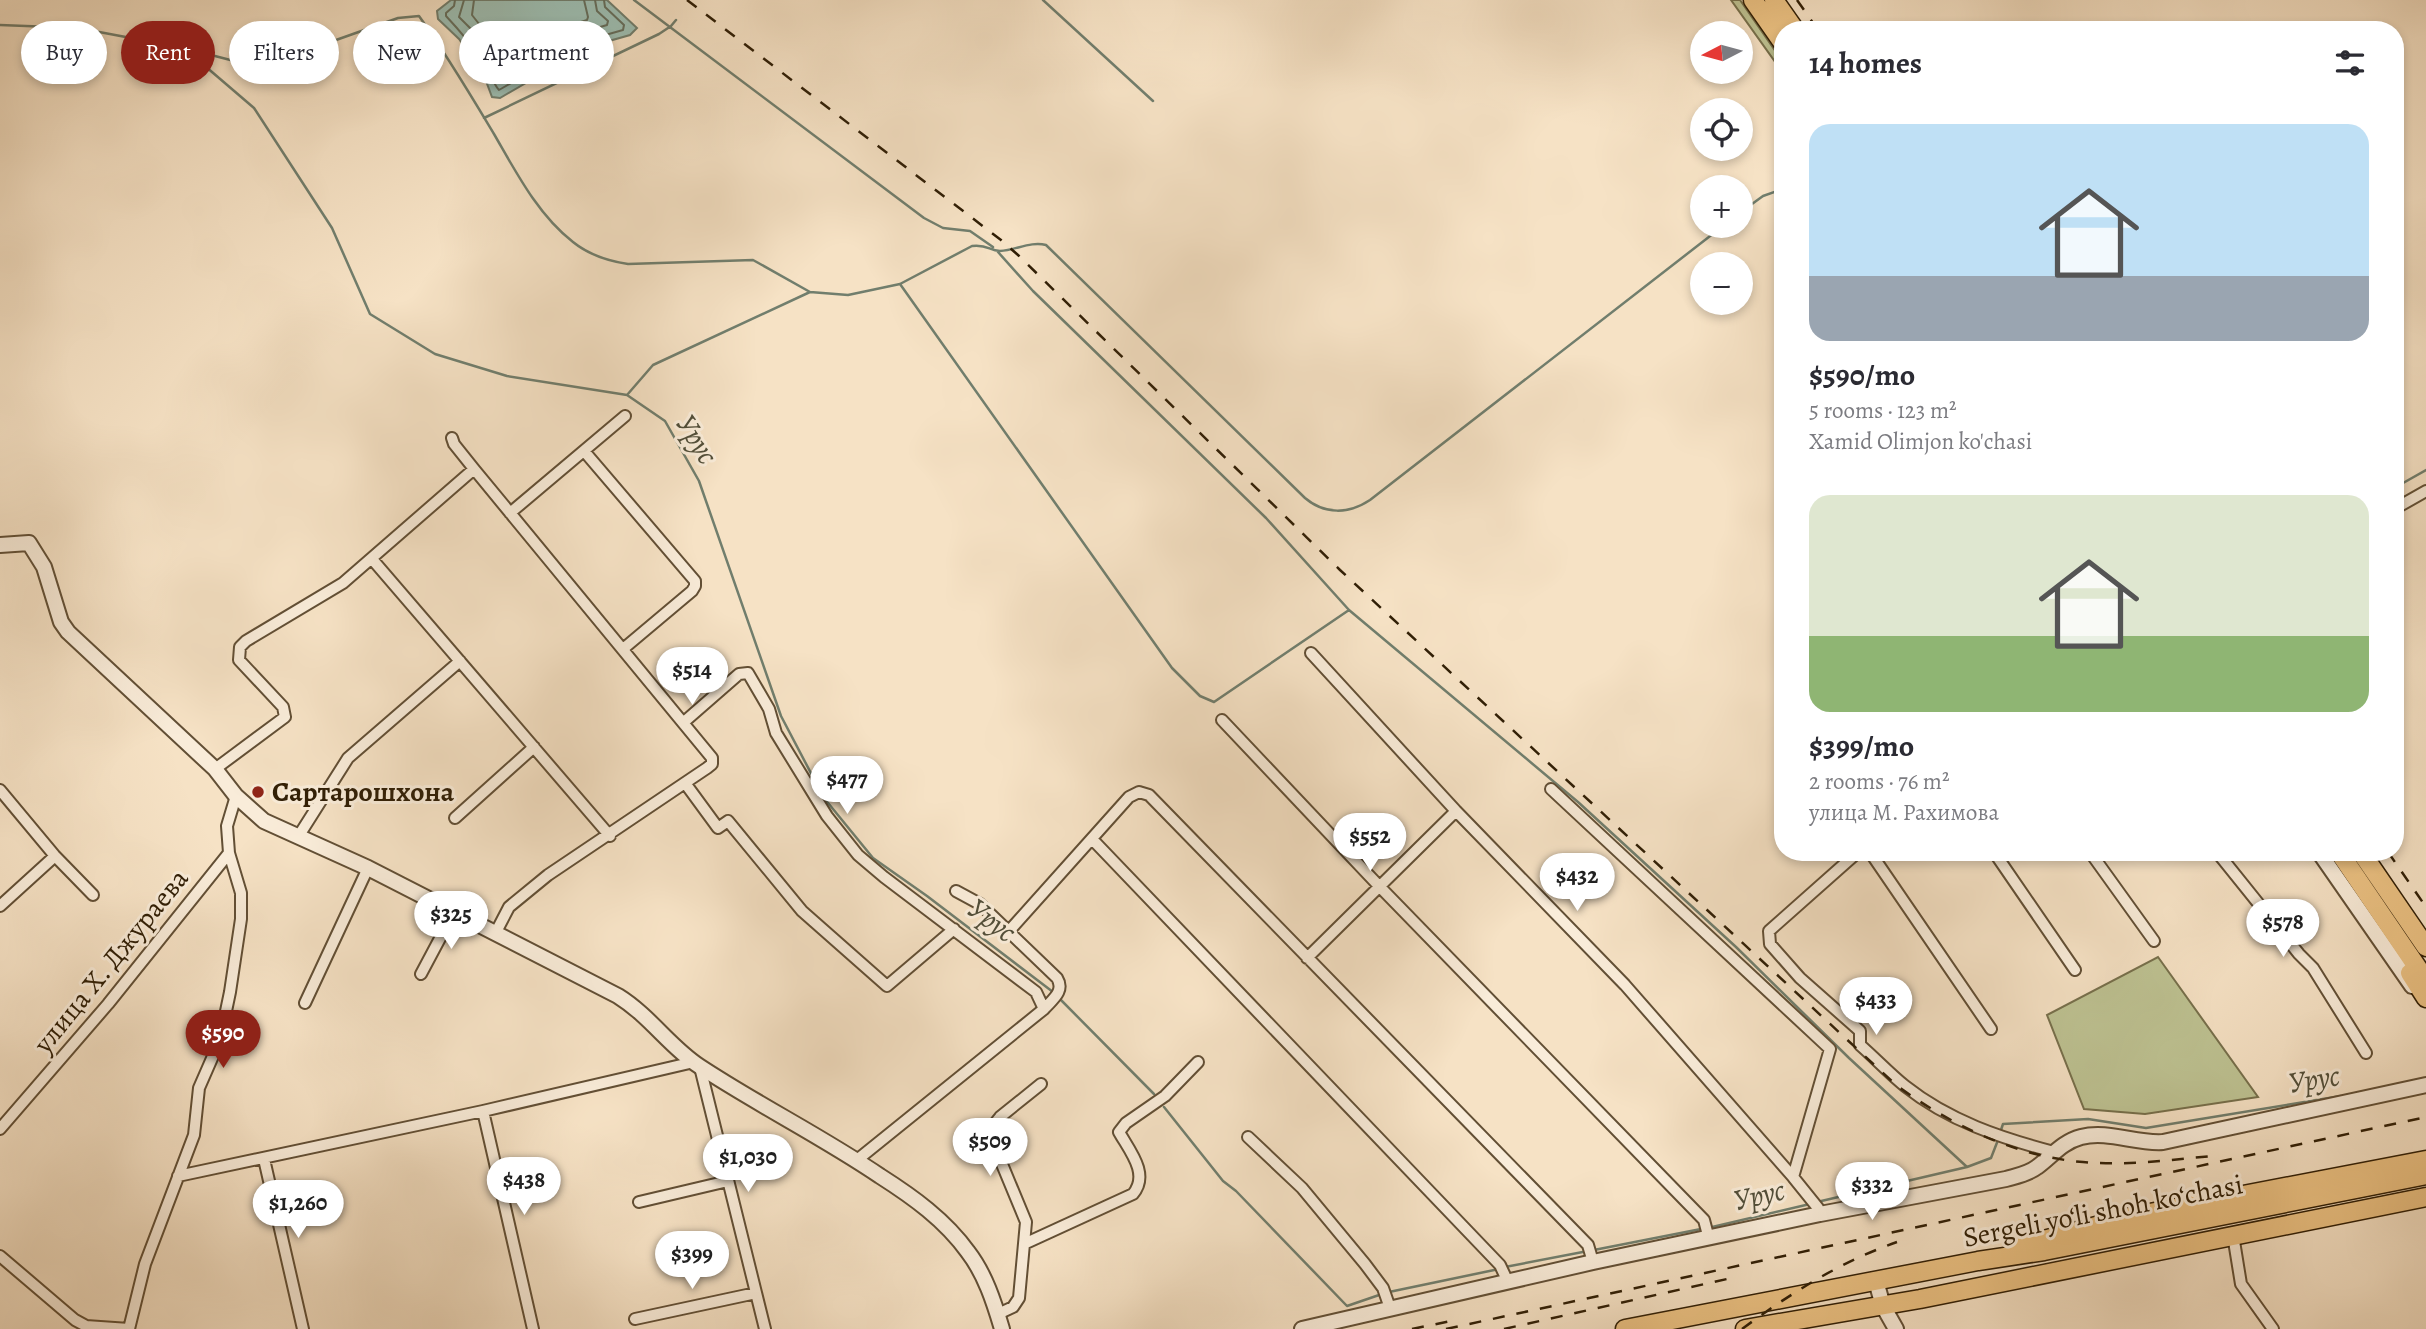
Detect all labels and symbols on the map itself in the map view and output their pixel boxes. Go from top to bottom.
north arrow [1690,21,1754,84]
water label: Урус [666,407,728,472]
pin: $514 [651,648,733,707]
pin: $477 [806,756,888,816]
place label: Сартарошхона [272,773,455,811]
marker: Сартарошхона [250,784,266,800]
pin: $552 [1329,814,1411,873]
pin: $432 [1536,853,1618,913]
street label: улица Х. Джураева [24,861,197,1062]
water label: Урус [959,889,1025,952]
pin: $325 [410,892,492,951]
pin: $578 [2242,900,2324,959]
pin: $433 [1835,978,1917,1037]
pin: $590 [182,1010,264,1070]
water label: Урус [2285,1055,2343,1103]
pin: $509 [949,1118,1031,1178]
pin: $1,030 [691,1134,805,1194]
pin: $438 [483,1158,565,1217]
pin: $332 [1831,1162,1913,1222]
street label: Sergeli yo‘li shoh ko‘chasi [1960,1165,2246,1257]
water label: Урус [1729,1170,1789,1220]
pin: $1,260 [241,1180,355,1240]
pin: $399 [651,1232,733,1291]

